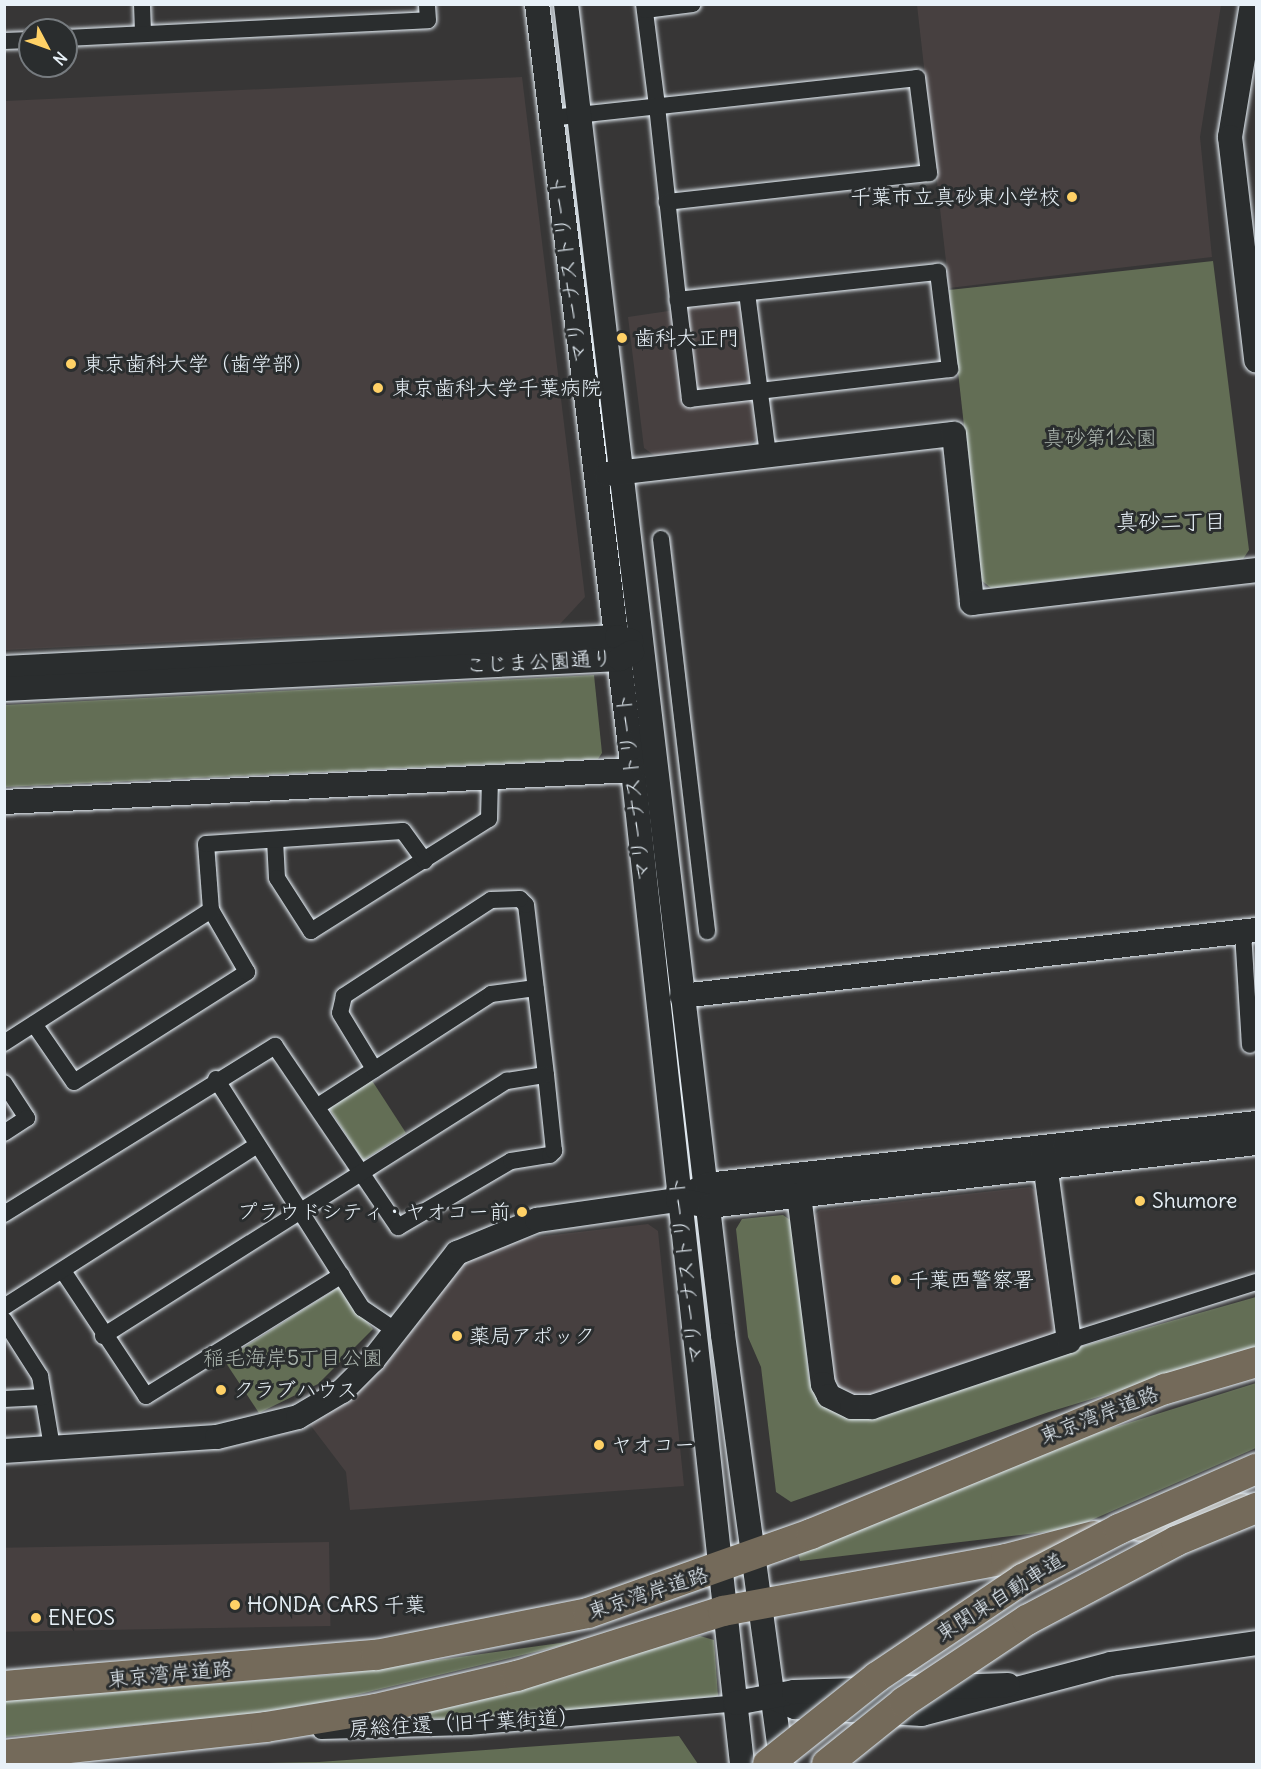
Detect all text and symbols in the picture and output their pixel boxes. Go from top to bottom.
north arrow [18,18,78,78]
text: N [49,48,71,69]
street label: マリーナストリート [544,174,592,364]
place label: 千葉市立真砂東小学校 [850,184,1060,210]
marker: 千葉市立真砂東小学校 [1065,190,1079,204]
place label: 歯科大正門 [634,325,739,351]
marker: 歯科大正門 [615,331,629,345]
place label: 東京歯科大学（歯学部） [83,351,314,377]
marker: 東京歯科大学（歯学部） [64,357,78,371]
place label: 東京歯科大学千葉病院 [392,375,602,401]
marker: 東京歯科大学千葉病院 [369,379,387,397]
park label: 真砂第1公園 [1043,425,1157,451]
district label: 真砂二丁目 [1116,509,1226,535]
street label: こじま公園通り [465,646,613,678]
street label: マリーナストリート [611,692,655,882]
street label: マリーナストリート [664,1175,708,1365]
place label: Shumore [1152,1188,1237,1214]
marker: Shumore [1133,1194,1147,1208]
place label: プラウドシティ・ヤオコー前 [237,1199,510,1225]
marker: プラウドシティ・ヤオコー前 [515,1205,529,1219]
place label: 千葉西警察署 [908,1267,1034,1293]
marker: 千葉西警察署 [889,1273,903,1287]
place label: 薬局アポック [469,1323,595,1349]
marker: 薬局アポック [450,1329,464,1343]
park label: 稲毛海岸5丁目公園 [203,1345,383,1371]
place label: クラブハウス [233,1377,359,1403]
street label: 東京湾岸道路 [1036,1381,1162,1449]
marker: クラブハウス [214,1383,228,1397]
place label: ヤオコー [611,1432,695,1458]
marker: ヤオコー [592,1438,606,1452]
street label: 東関東自動車道 [931,1547,1069,1647]
street label: 東京湾岸道路 [584,1562,712,1624]
place label: HONDA CARS 千葉 [247,1592,426,1618]
marker: HONDA CARS 千葉 [228,1598,242,1612]
place label: ENEOS [48,1605,115,1631]
marker: ENEOS [29,1611,43,1625]
street label: 東京湾岸道路 [106,1656,234,1692]
street label: 房総往還（旧千葉街道） [348,1704,580,1742]

